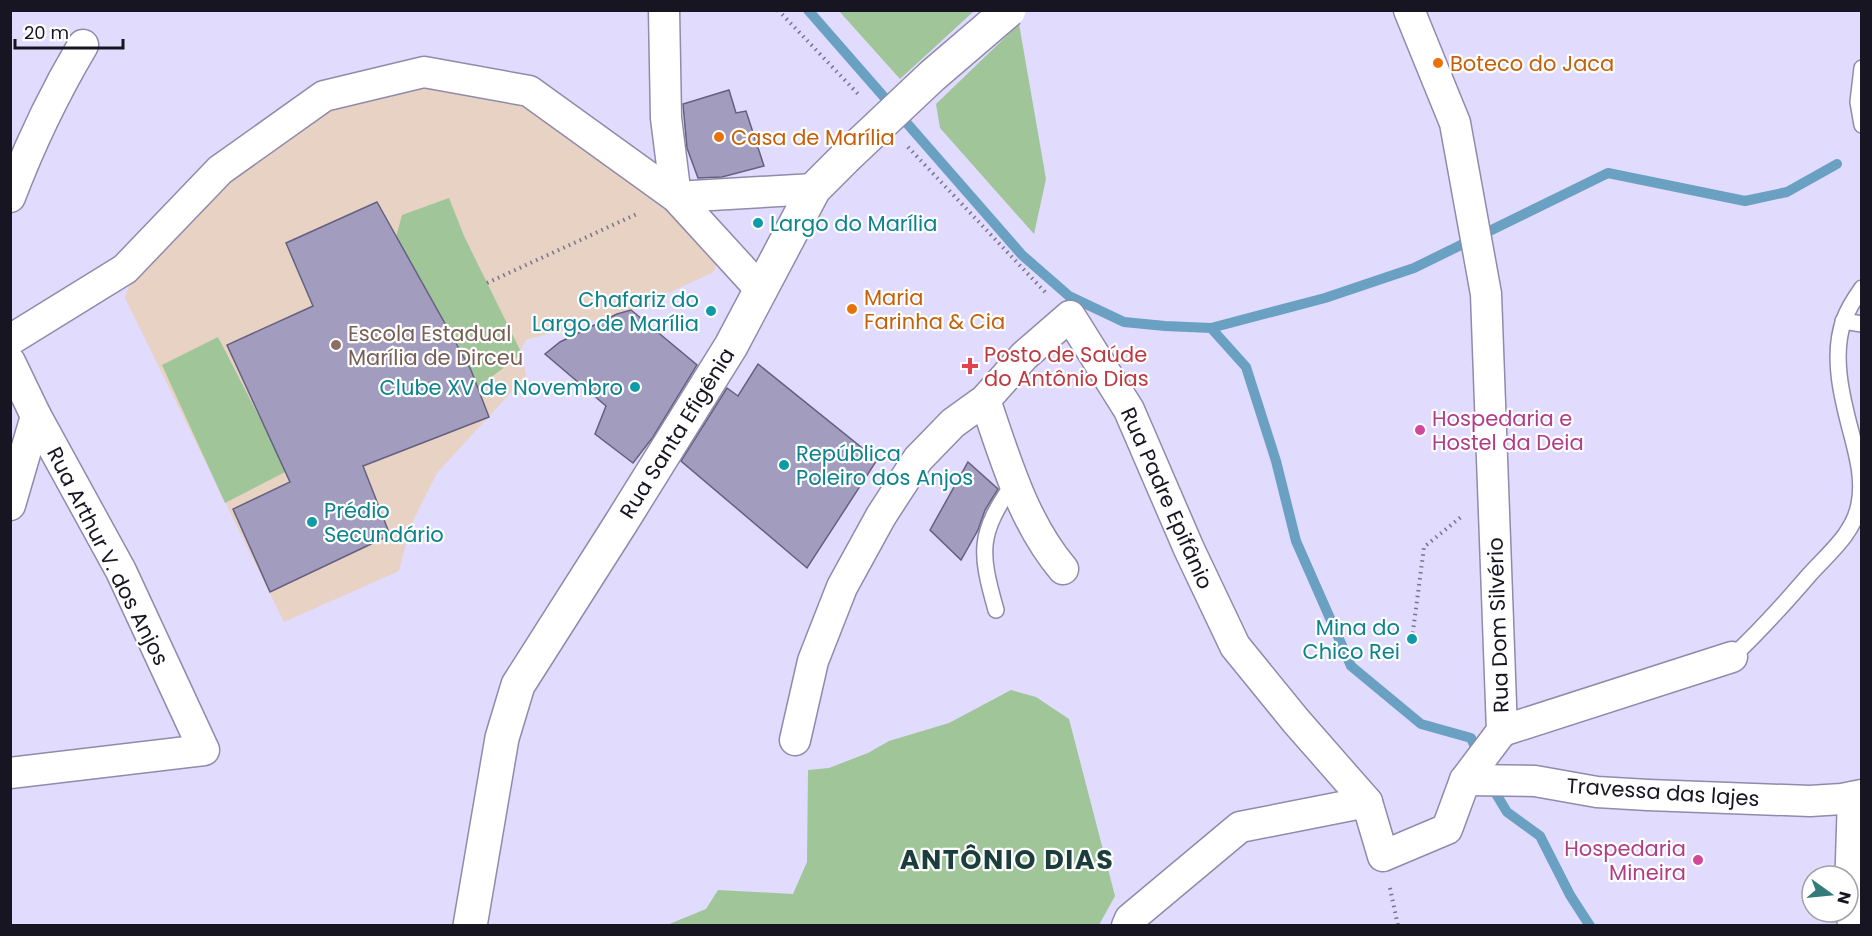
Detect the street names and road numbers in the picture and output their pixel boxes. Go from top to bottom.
street label: Rua Santa Efigênia [613,342,741,524]
street label: Rua Padre Epifânio [1114,402,1220,594]
street label: Rua Arthur V. dos Anjos [40,442,176,670]
street label: Rua Dom Silvério [1480,537,1516,713]
street label: Travessa das lajes [1566,771,1760,813]

